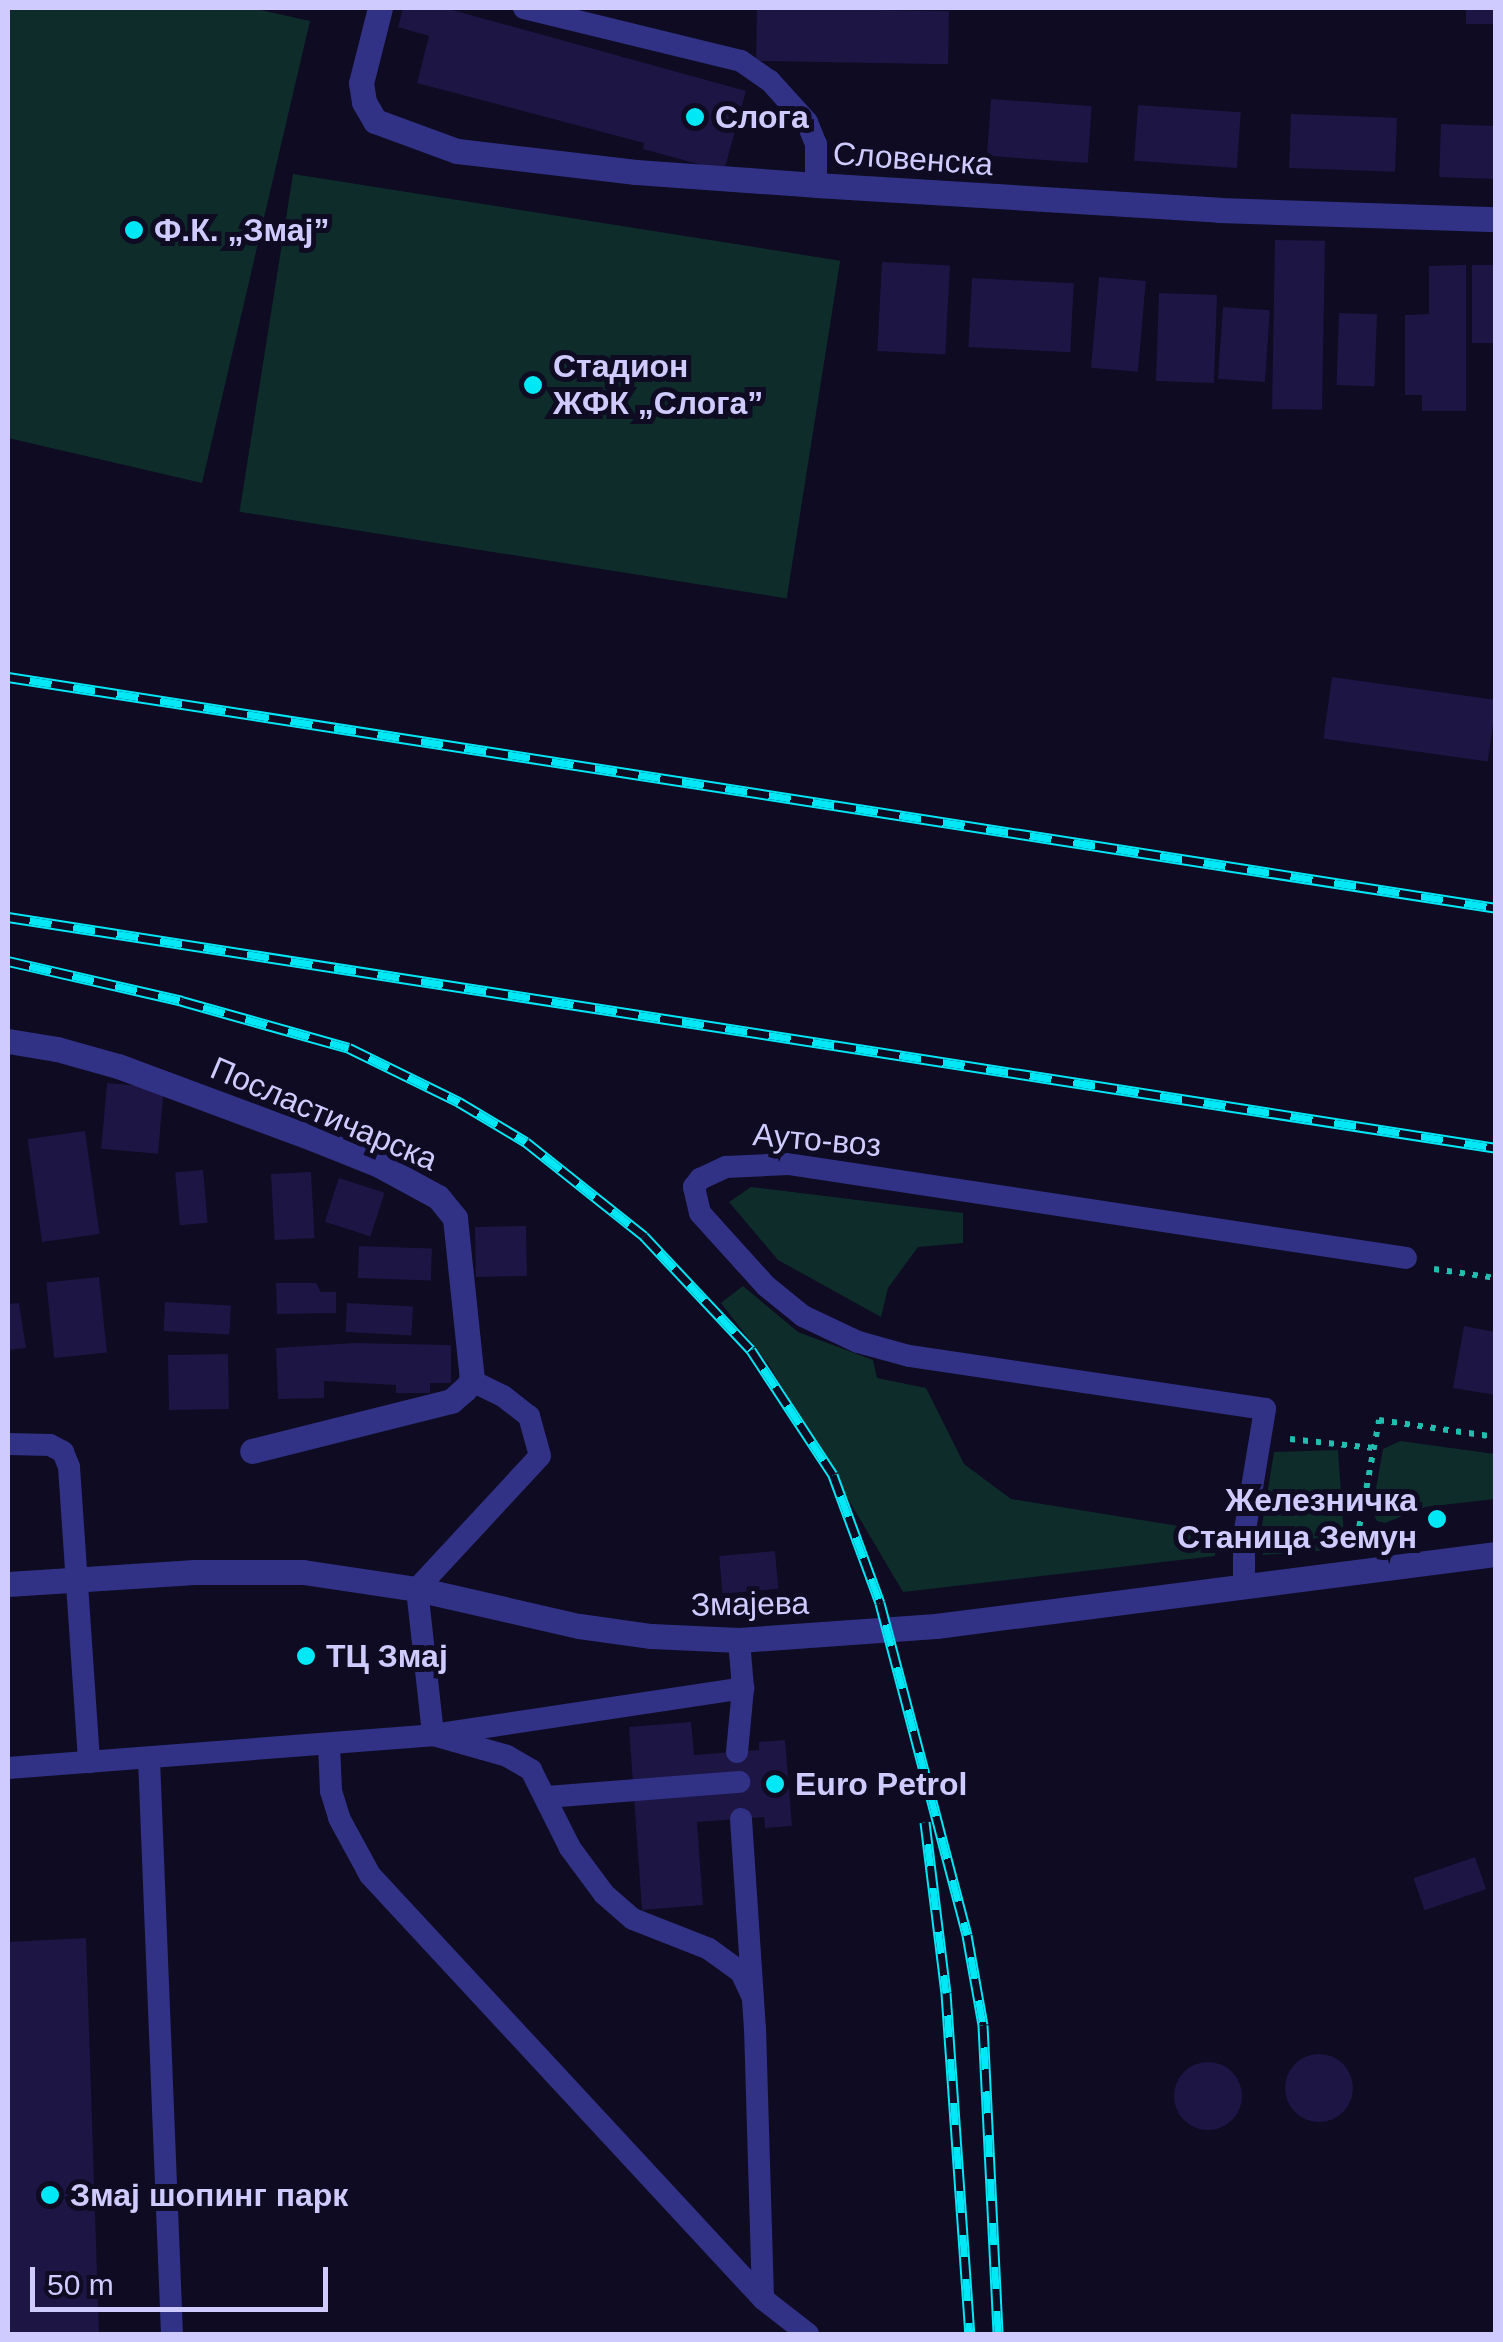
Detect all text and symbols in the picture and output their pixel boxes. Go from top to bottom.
place label: Слога [715,98,809,136]
marker: Слога [684,106,706,128]
street label: Словенска [832,134,994,184]
place label: Ф.К. „Змај” [154,211,330,249]
marker: Ф.К. „Змај” [123,219,145,241]
place label: Стадион ЖФК „Слога” [553,348,763,423]
marker: Стадион ЖФК „Слога” [522,374,544,396]
street label: Посластичарска [205,1049,443,1179]
street label: Ауто-воз [751,1115,883,1165]
place label: Железничка Станица Земун [1177,1482,1417,1557]
marker: Железничка Станица Земун [1426,1508,1448,1530]
street label: Змајева [690,1584,810,1624]
place label: ТЦ Змај [326,1637,448,1675]
marker: ТЦ Змај [295,1645,317,1667]
place label: Euro Petrol [795,1765,967,1803]
marker: Euro Petrol [764,1773,786,1795]
place label: Змај шопинг парк [70,2176,348,2214]
marker: Змај шопинг парк [39,2184,61,2206]
scale bar [35,2247,332,2309]
text: 50 m [47,2268,114,2301]

